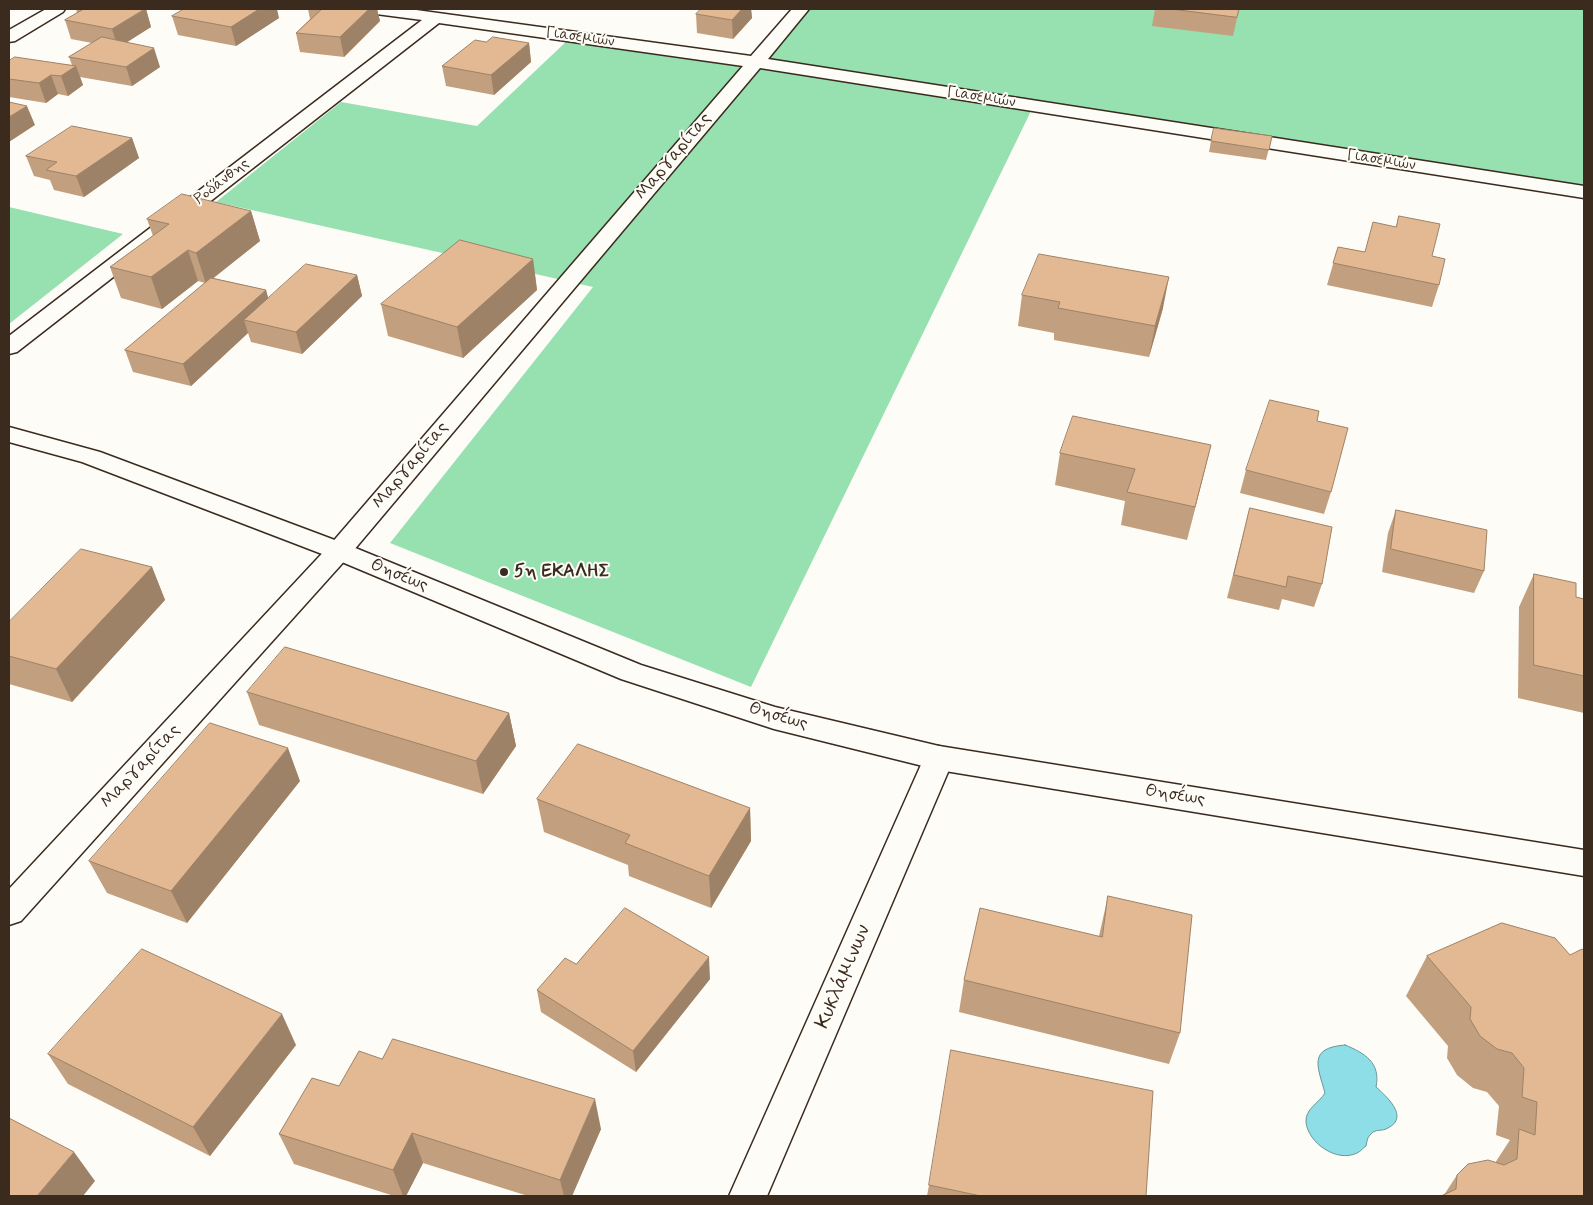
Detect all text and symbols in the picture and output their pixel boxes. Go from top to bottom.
street label: Γιασεμιών [544,24,616,52]
street label: Γιασεμιών [945,84,1017,112]
street label: Μαργαρίτας [631,109,717,205]
street label: Γιασεμιών [1345,147,1417,175]
street label: Ροδάνθης [191,155,253,209]
street label: Μαργαρίτας [368,418,454,514]
street label: Θησέως [367,555,431,597]
place label: 5η ΕΚΑΛΗΣ [514,561,609,583]
marker: 5η ΕΚΑΛΗΣ [498,566,510,578]
street label: Θησέως [746,698,810,736]
street label: Μαργαρίτας [97,720,185,814]
street label: Θησέως [1144,781,1206,811]
street label: Κυκλάμινων [811,921,877,1033]

